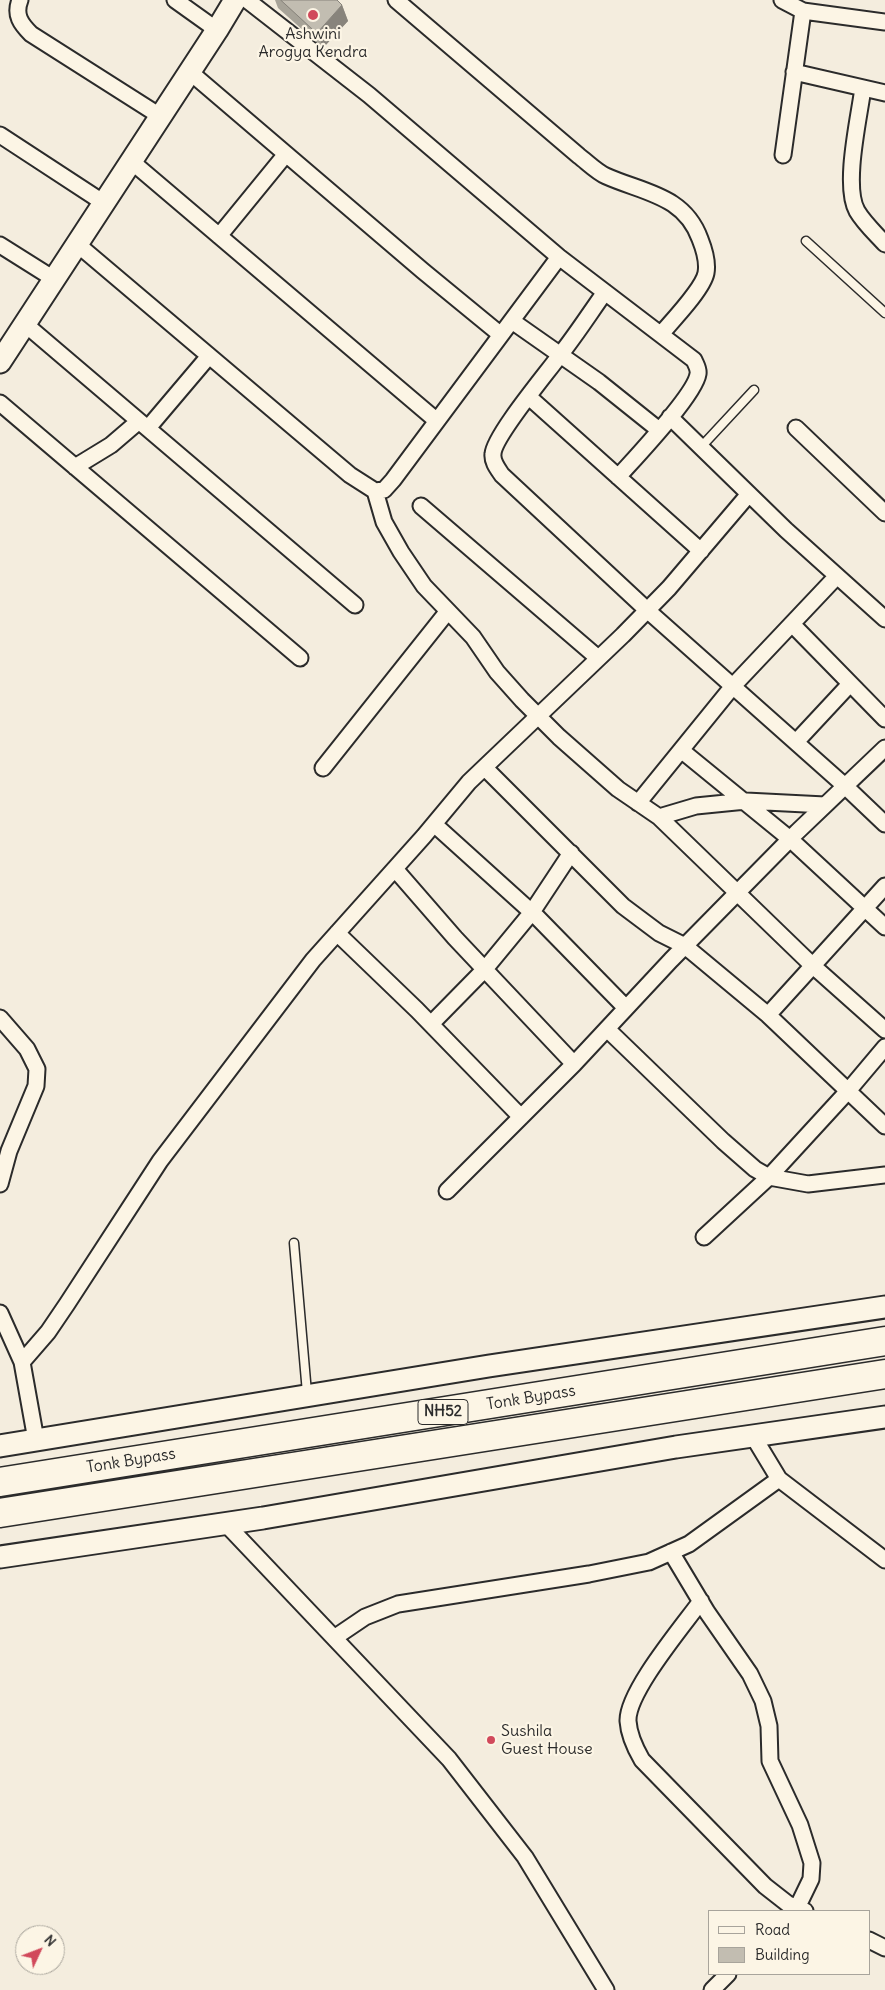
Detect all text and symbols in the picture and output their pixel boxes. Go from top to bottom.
marker: Ashwini Arogya Kendra [306,8,320,22]
place label: Ashwini Arogya Kendra [259,24,367,62]
street label: Tonk Bypass [485,1381,577,1415]
road number: NH52 [418,1400,468,1424]
street label: Tonk Bypass [85,1444,177,1478]
place label: Sushila Guest House [501,1721,593,1759]
marker: Sushila Guest House [485,1734,497,1746]
legend [708,1910,870,1975]
text: Road [755,1920,790,1939]
north arrow [15,1925,65,1975]
text: N [40,1931,60,1950]
text: Building [755,1945,810,1964]

